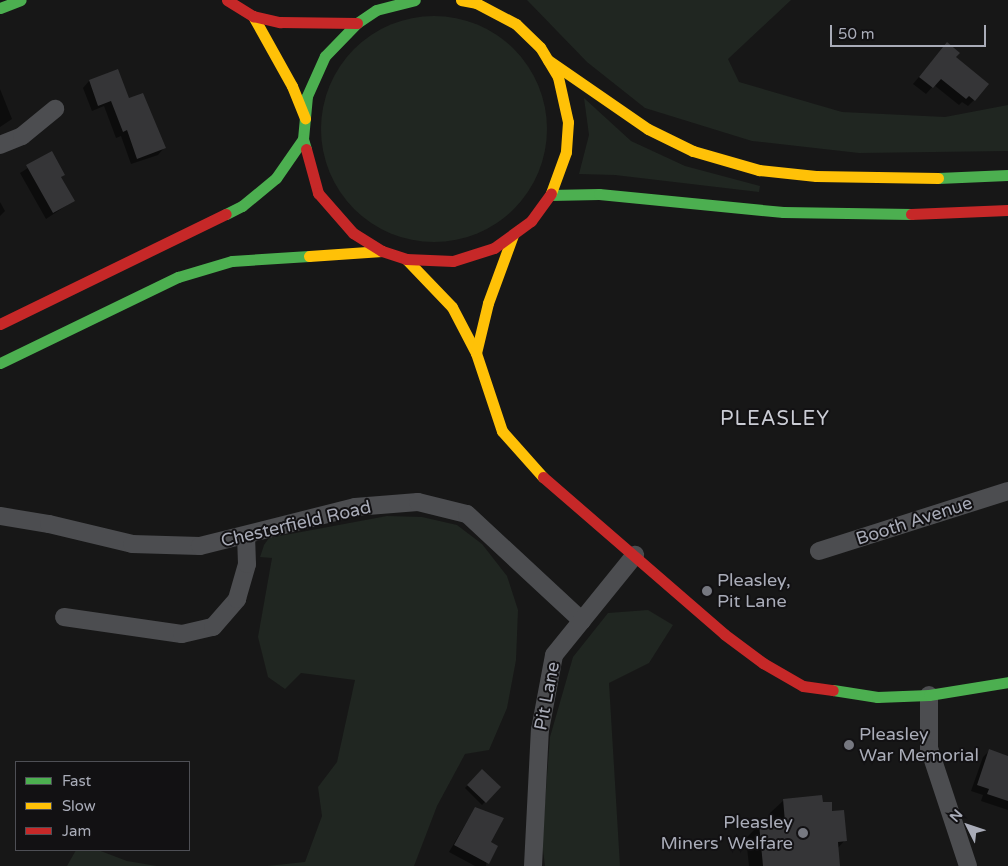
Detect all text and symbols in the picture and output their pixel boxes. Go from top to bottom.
scale bar [833,15,989,47]
text: 50 m [838,25,875,43]
district label: PLEASLEY [719,407,831,431]
street label: Booth Avenue [853,492,975,550]
street label: Chesterfield Road [219,496,373,552]
place label: Pleasley, Pit Lane [717,570,791,612]
marker: Pleasley, Pit Lane [701,585,713,597]
street label: Pit Lane [530,660,564,732]
place label: Pleasley War Memorial [859,724,979,766]
marker: Pleasley War Memorial [843,739,855,751]
legend [15,761,190,851]
text: Fast [62,772,91,790]
text: Slow [62,797,96,815]
north arrow [943,801,993,851]
text: N [946,806,966,826]
place label: Pleasley Miners' Welfare [660,812,793,854]
text: Jam [62,822,91,840]
marker: Pleasley Miners' Welfare [797,827,809,839]

